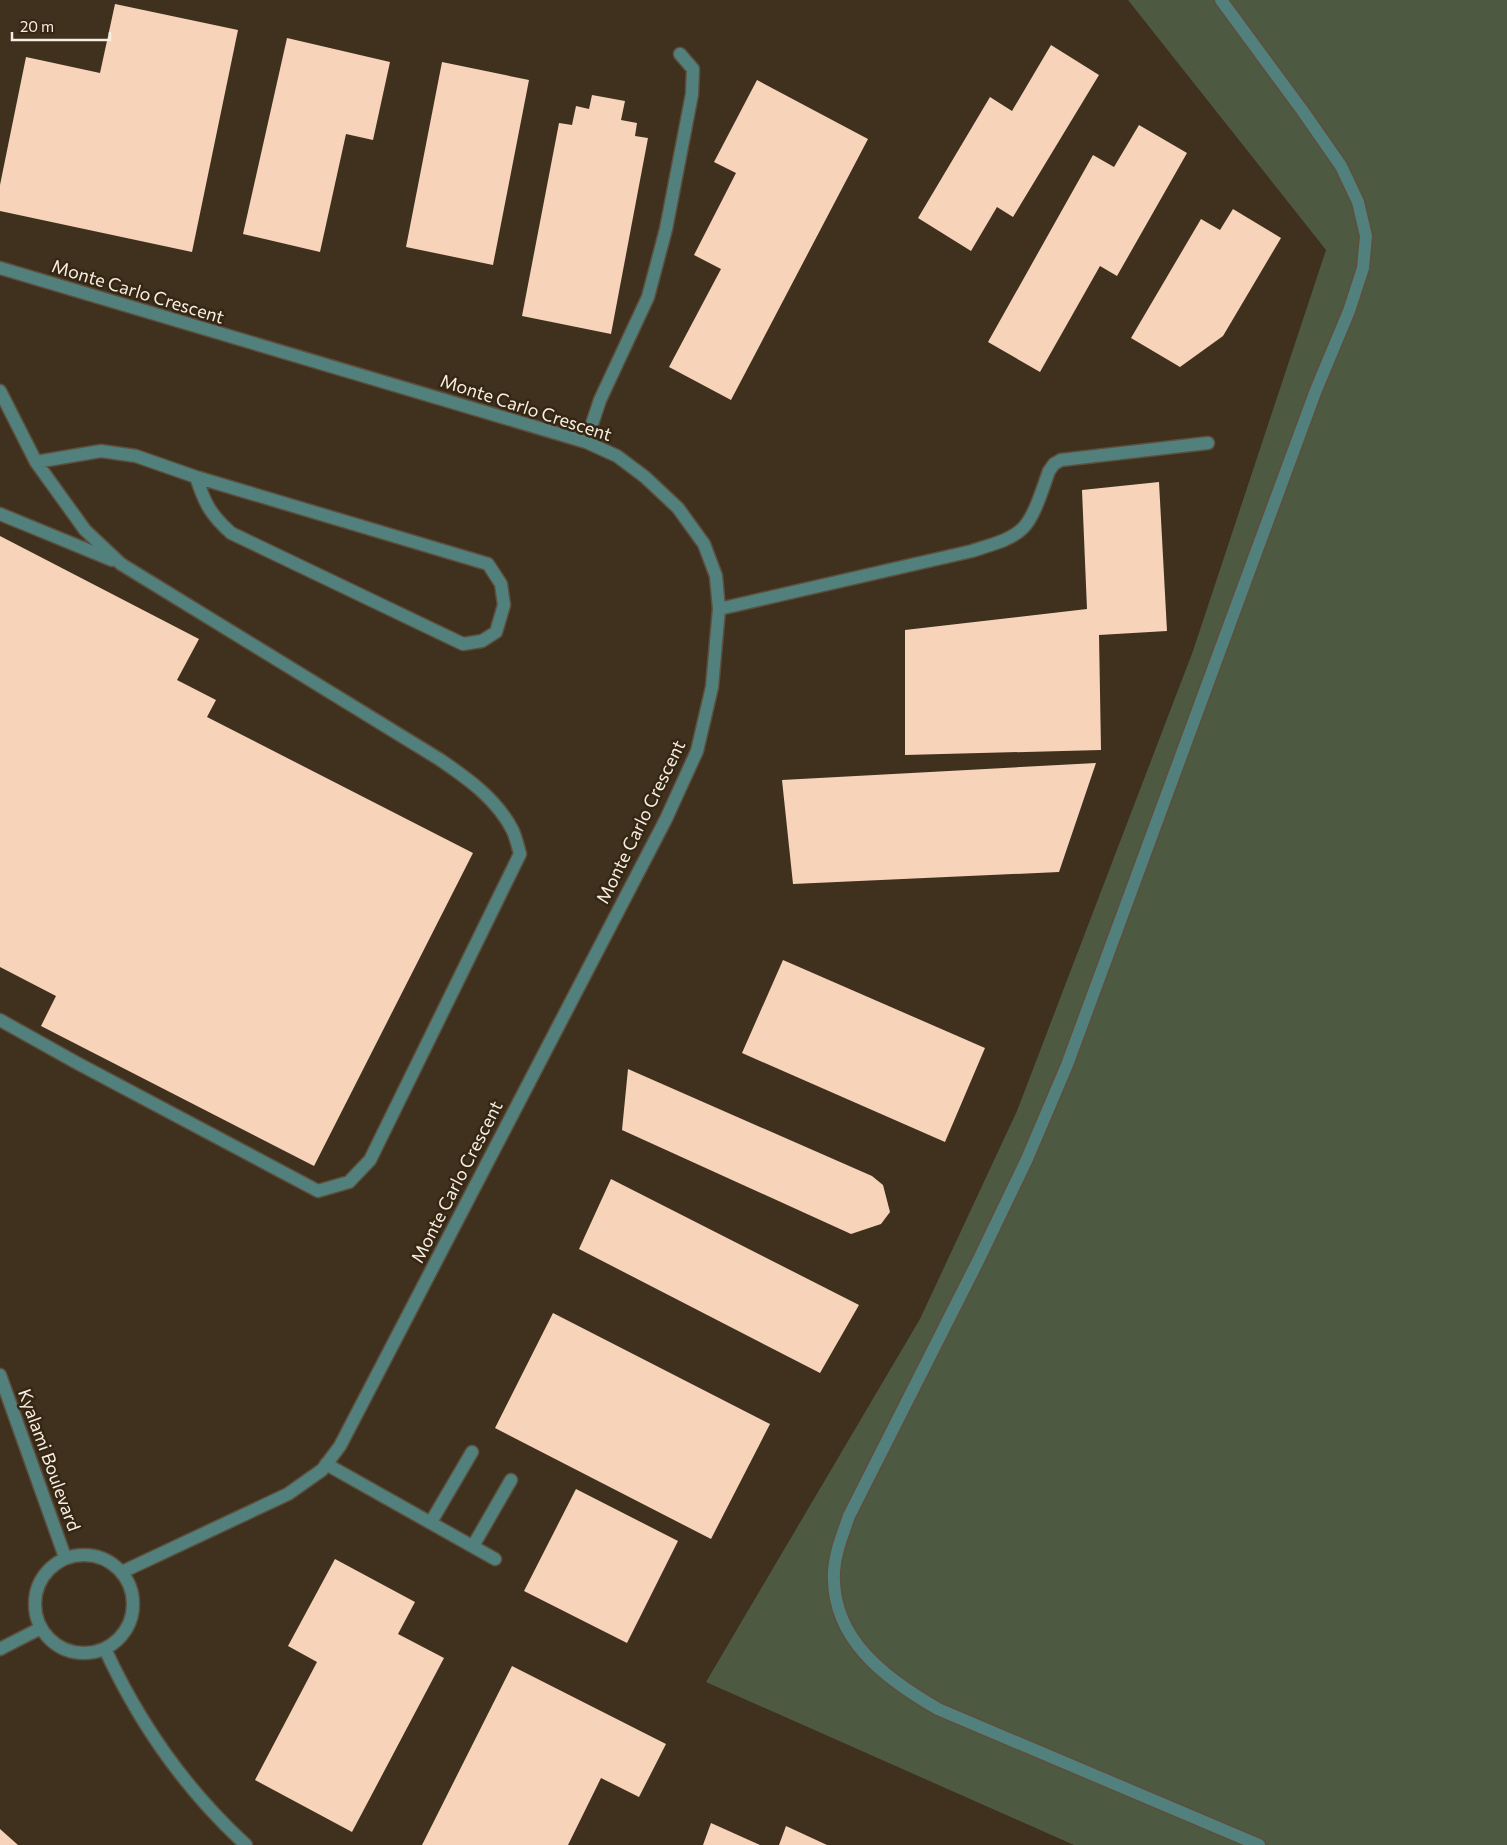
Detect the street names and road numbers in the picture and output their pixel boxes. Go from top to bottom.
street label: Monte Carlo Crescent [49,254,227,328]
street label: Monte Carlo Crescent [438,369,615,445]
street label: Monte Carlo Crescent [591,736,689,907]
street label: Monte Carlo Crescent [406,1097,507,1266]
street label: Kyalami Boulevard [14,1386,86,1534]

